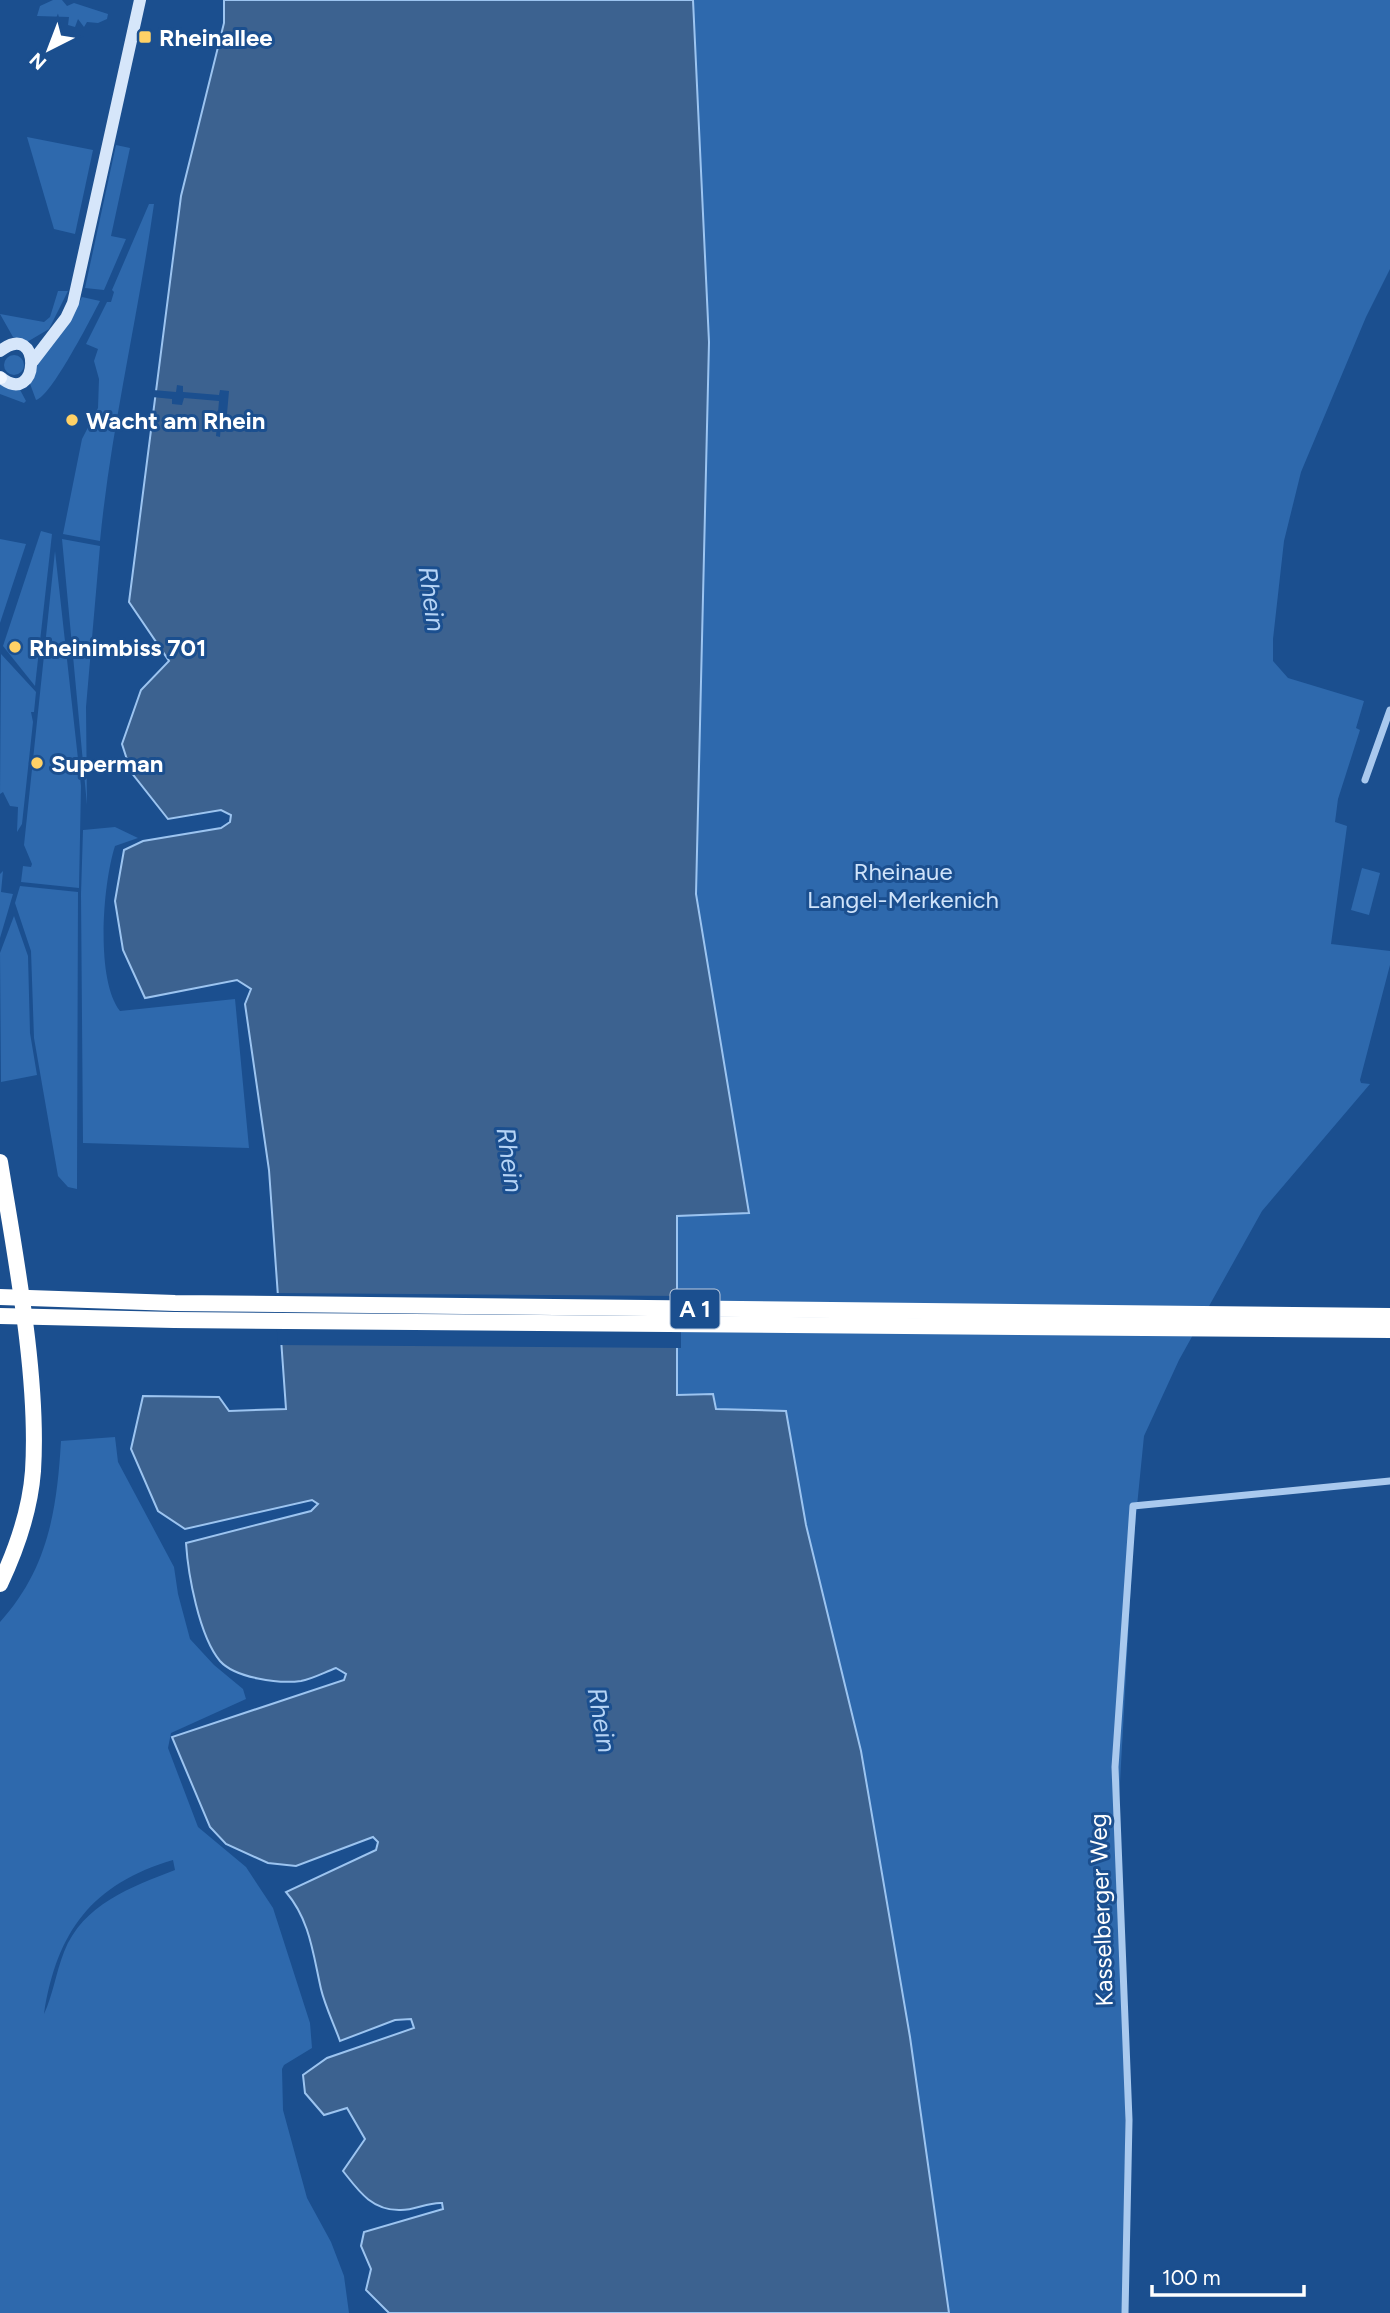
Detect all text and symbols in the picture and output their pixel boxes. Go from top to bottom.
north arrow [14,14,84,84]
place label: Rheinallee [159,23,273,52]
marker: Rheinallee [137,29,153,45]
text: N [25,48,51,75]
place label: Wacht am Rhein [86,406,265,435]
marker: Wacht am Rhein [64,412,80,428]
water label: Rhein [412,564,452,634]
place label: Rheinimbiss 701 [29,633,206,662]
marker: Rheinimbiss 701 [7,639,23,655]
place label: Superman [51,749,163,778]
marker: Superman [29,755,45,771]
park label: Rheinaue Langel-Merkenich [807,857,999,914]
water label: Rhein [490,1125,530,1195]
road number: A 1 [670,1290,720,1328]
water label: Rhein [581,1685,623,1755]
street label: Kasselberger Weg [1083,1813,1119,2007]
scale bar [1152,2254,1304,2298]
text: 100 m [1162,2265,1221,2290]

